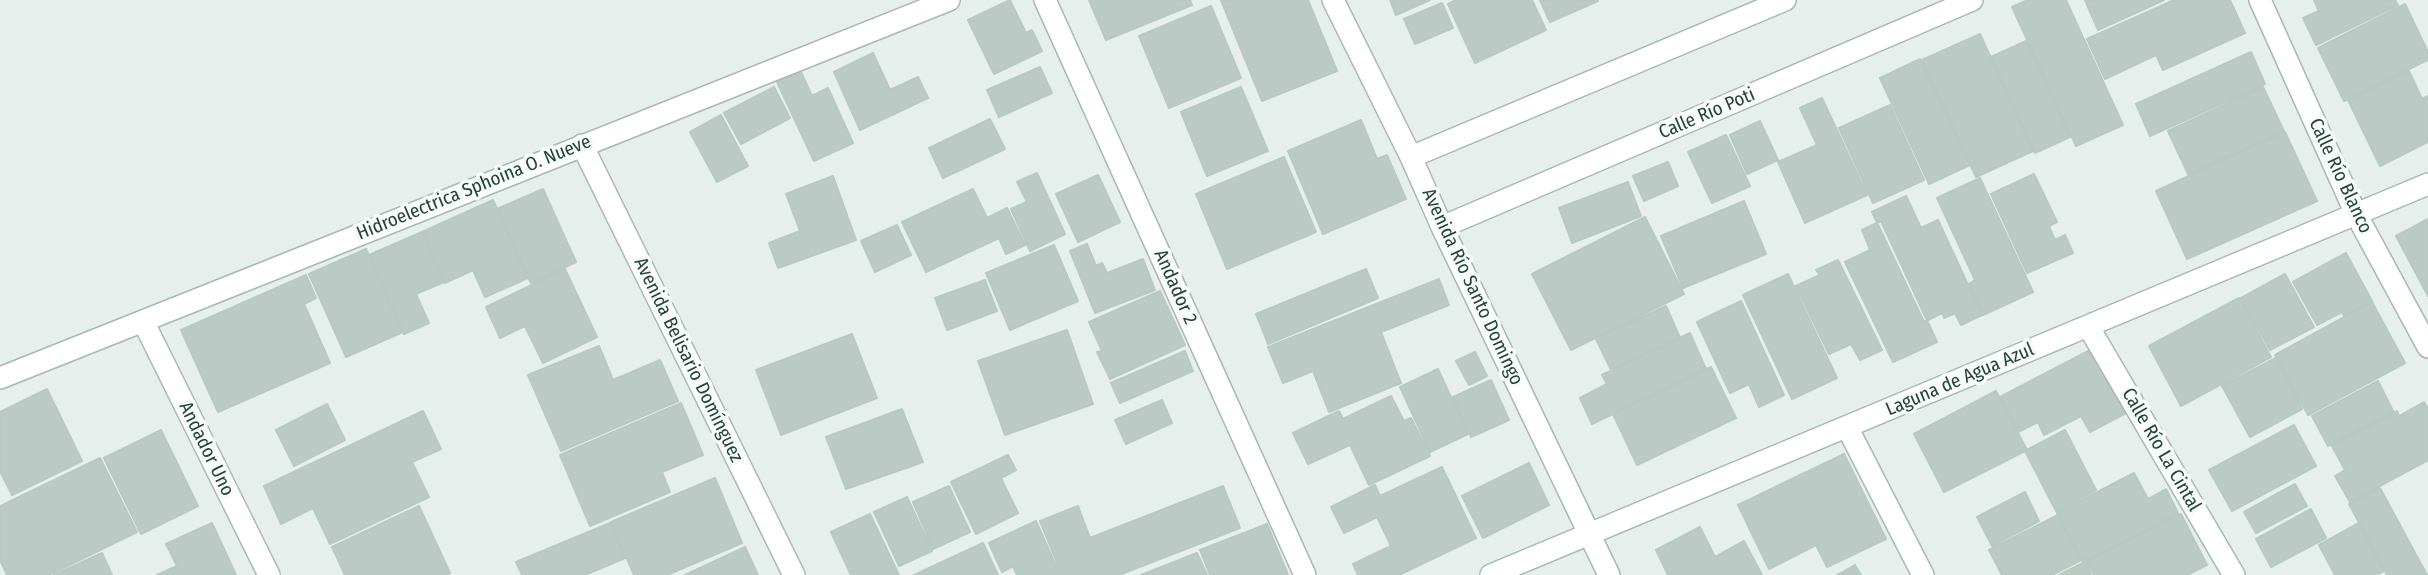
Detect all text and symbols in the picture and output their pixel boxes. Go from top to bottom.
street label: Calle Río Poti [1655,84,1759,144]
street label: Calle Río Blanco [2303,115,2377,237]
street label: Hidroelectrica Sphoina O. Nueve [354,131,594,245]
street label: Avenida Río Santo Domingo [1416,185,1528,389]
street label: Andador 2 [1148,246,1202,328]
street label: Avenida Belisario Domínguez [628,254,748,466]
street label: Laguna de Agua Azul [1883,339,2037,421]
street label: Calle Río La Cintal [2116,384,2206,516]
street label: Andador Uno [173,398,239,500]

